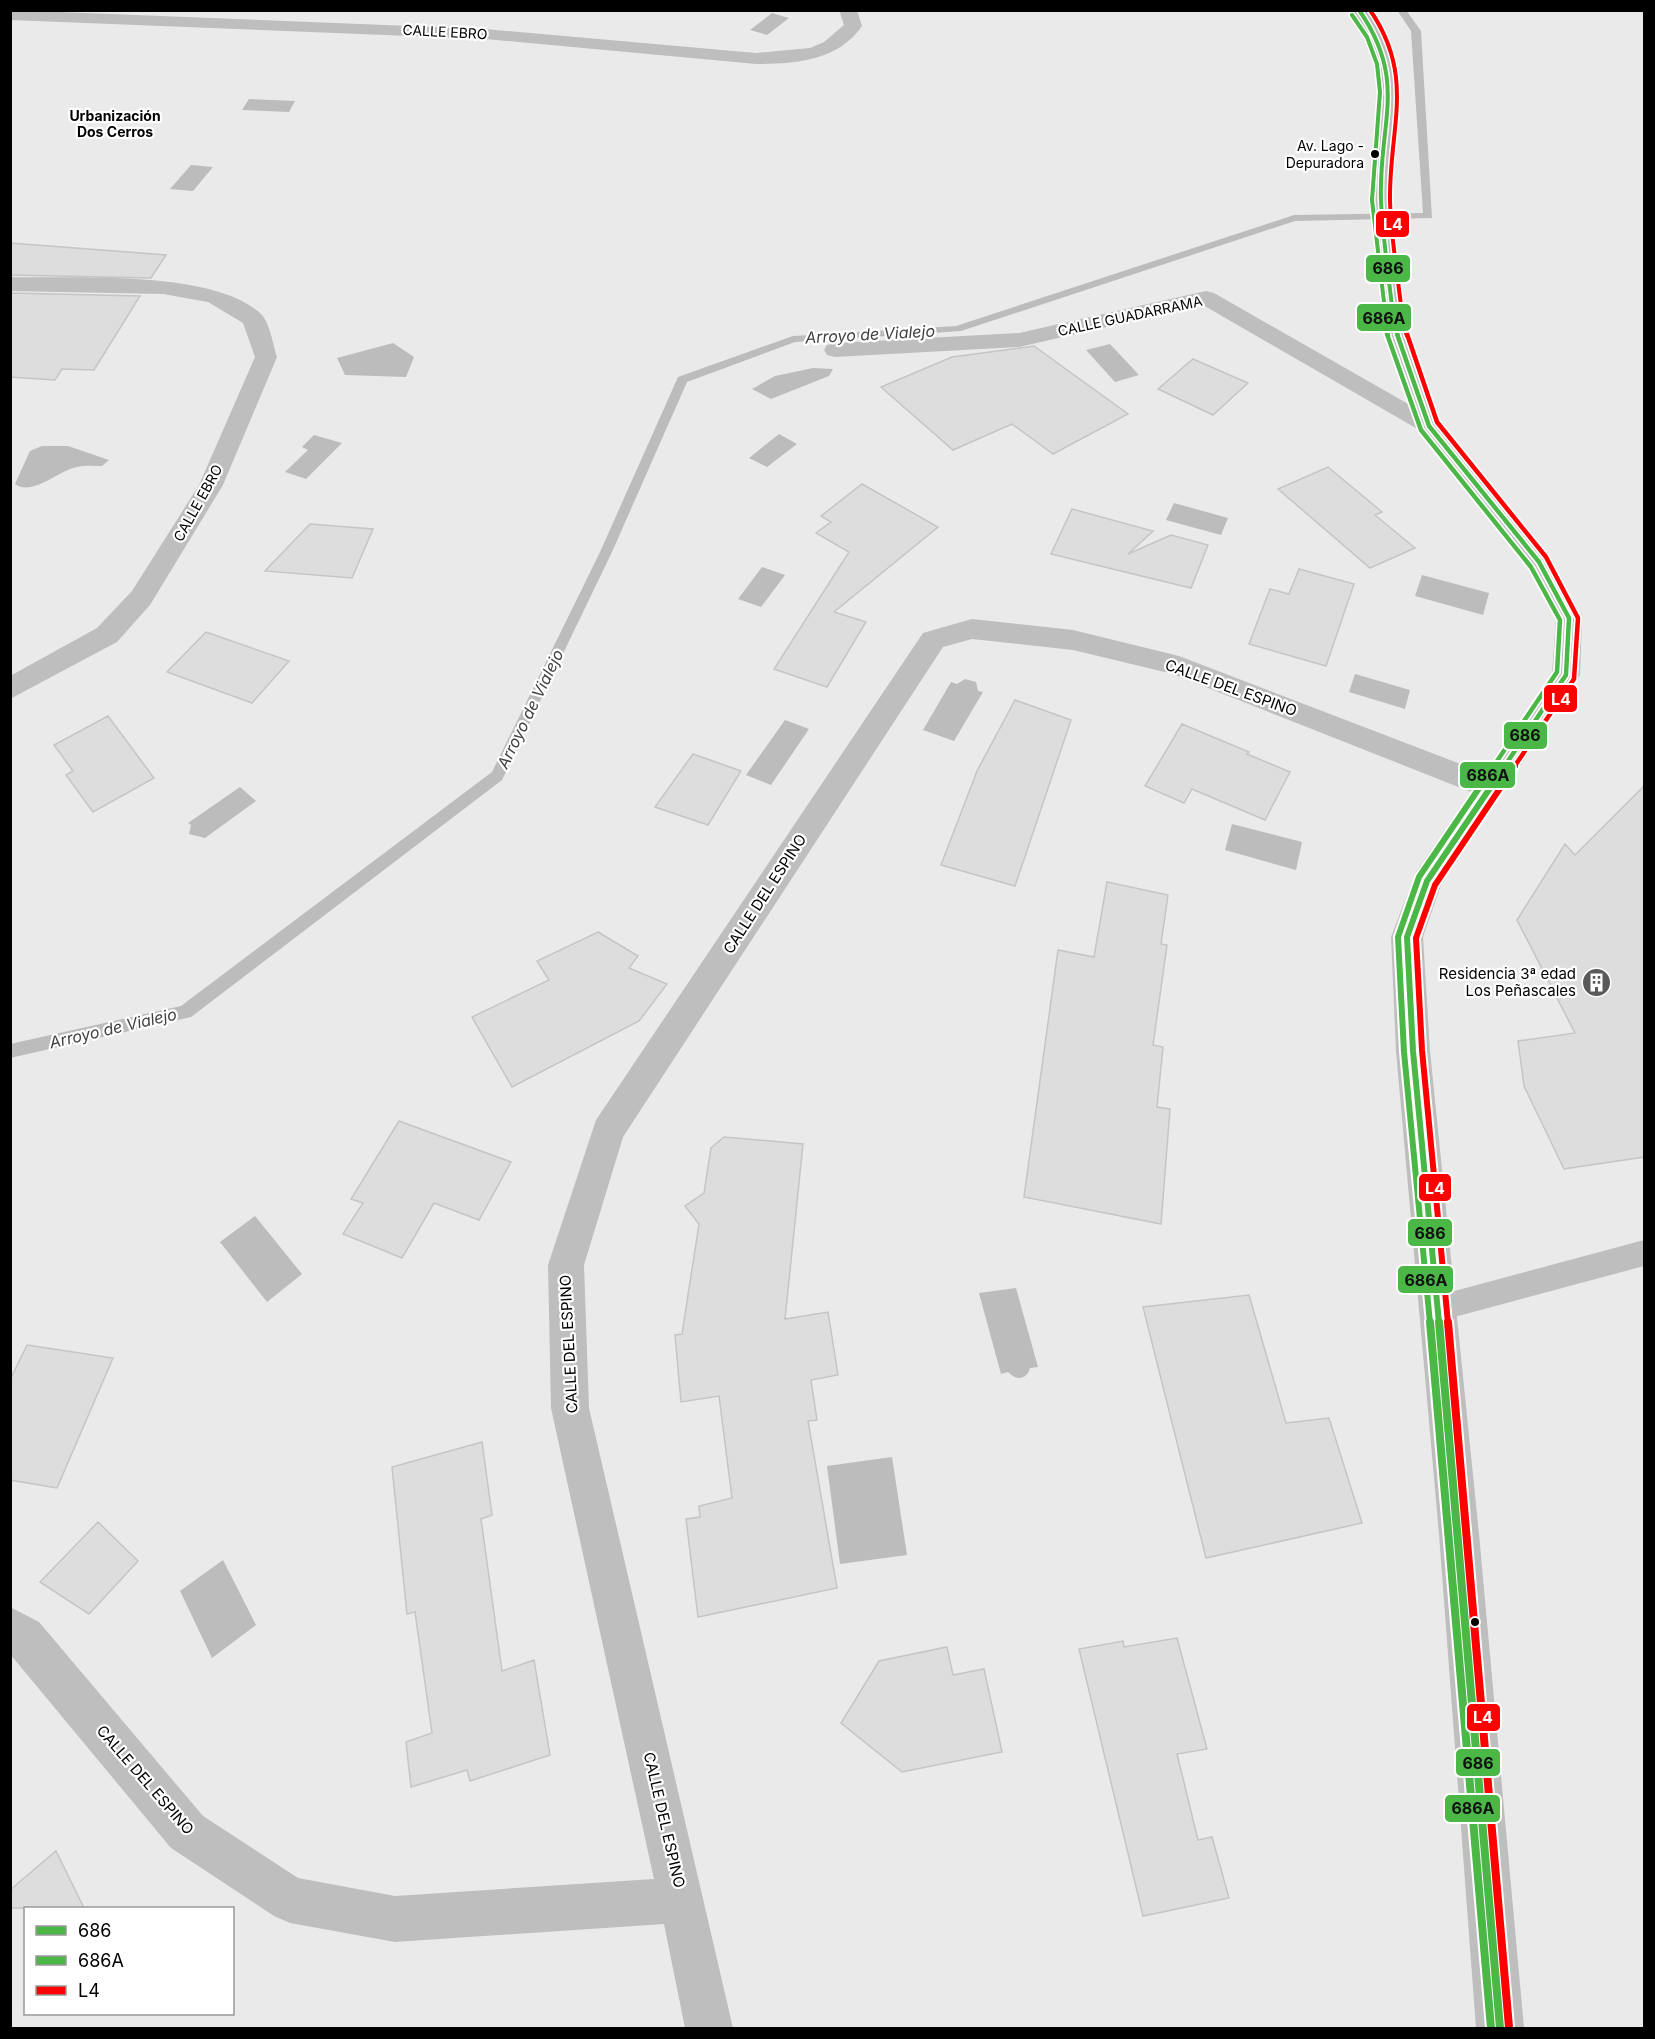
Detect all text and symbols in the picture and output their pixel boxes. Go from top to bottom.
street label: CALLE EBRO [402,21,488,42]
district label: Urbanización Dos Cerros [69,107,161,140]
place label: Av. Lago - Depuradora [1286,137,1364,171]
marker: Av. Lago - Depuradora [1369,148,1381,160]
line badge: L4 [1375,210,1410,238]
text: L4 [1383,214,1403,234]
line badge: 686 [1365,254,1411,283]
text: 686 [1372,258,1404,278]
street label: CALLE GUADARRAMA [1056,292,1204,339]
line badge: 686A [1356,303,1412,332]
text: 686A [1362,308,1406,328]
water label: Arroyo de Vialejo [804,321,935,347]
street label: CALLE EBRO [170,461,226,544]
water label: Arroyo de Vialejo [492,646,567,773]
street label: CALLE DEL ESPINO [1163,655,1300,720]
line badge: L4 [1543,684,1578,713]
text: L4 [1551,689,1571,709]
line badge: 686 [1503,721,1548,750]
text: 686 [1509,725,1541,745]
line badge: 686A [1459,761,1516,789]
text: 686A [1466,765,1510,785]
street label: CALLE DEL ESPINO [719,830,810,957]
place label: Residencia 3ª edad Los Peñascales [1439,964,1576,1000]
building icon: Residencia 3ª edad Los Peñascales [1581,967,1613,999]
water label: Arroyo de Vialejo [46,1004,179,1053]
line badge: L4 [1418,1173,1452,1202]
text: L4 [1425,1178,1445,1198]
line badge: 686 [1407,1218,1453,1247]
text: 686 [1414,1223,1446,1243]
line badge: 686A [1397,1265,1454,1294]
text: 686A [1404,1270,1448,1290]
street label: CALLE DEL ESPINO [555,1274,582,1414]
unlabelled marker [1469,1616,1481,1628]
line badge: L4 [1466,1703,1501,1732]
text: L4 [1473,1707,1493,1727]
street label: CALLE DEL ESPINO [93,1721,198,1838]
line badge: 686 [1455,1748,1501,1777]
street label: CALLE DEL ESPINO [640,1750,689,1890]
text: 686 [1462,1753,1494,1773]
line badge: 686A [1444,1794,1501,1823]
text: 686A [1451,1798,1495,1818]
legend [24,1907,234,2015]
text: 686 [78,1920,111,1941]
text: 686A [78,1950,124,1971]
text: L4 [78,1980,100,2001]

